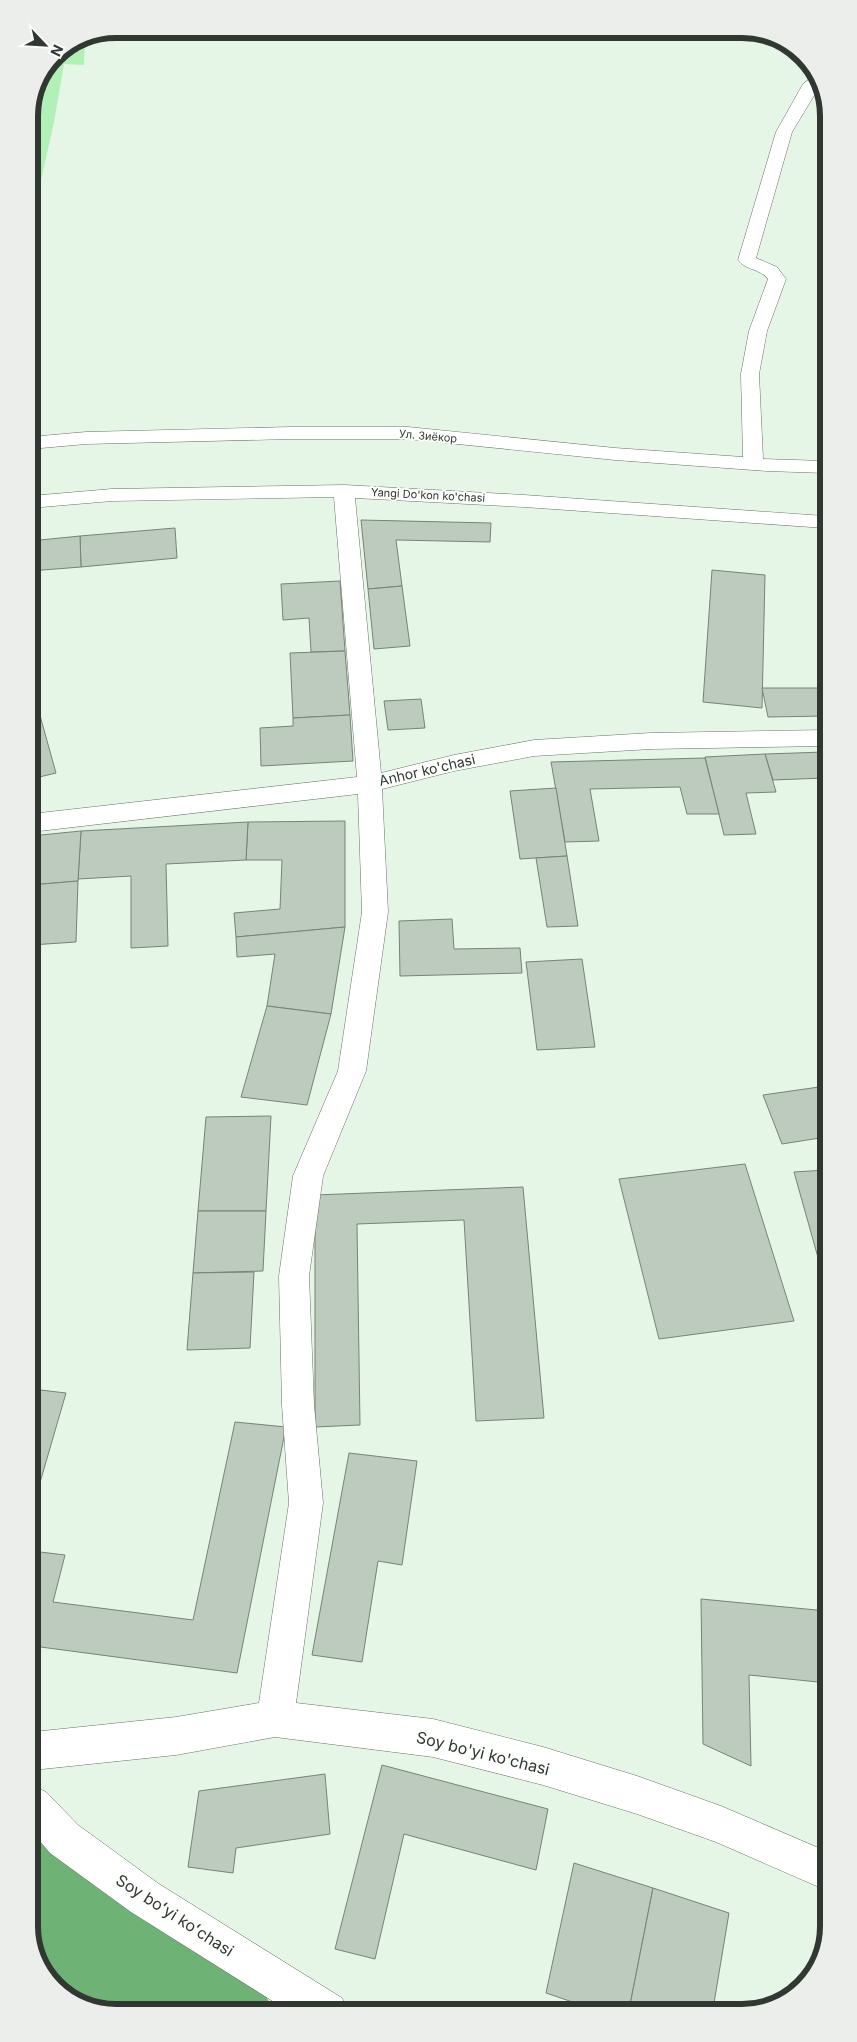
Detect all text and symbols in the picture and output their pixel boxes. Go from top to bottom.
north arrow [20,20,70,70]
text: N [47,42,67,59]
street label: Ул. Зиёкор [398,426,458,446]
street label: Yangi Do'kon ko'chasi [371,485,485,505]
street label: Anhor ko'chasi [377,750,477,789]
street label: Soy bo'yi ko'chasi [414,1727,552,1779]
street label: Soy boʻyi koʻchasi [112,1869,238,1961]

